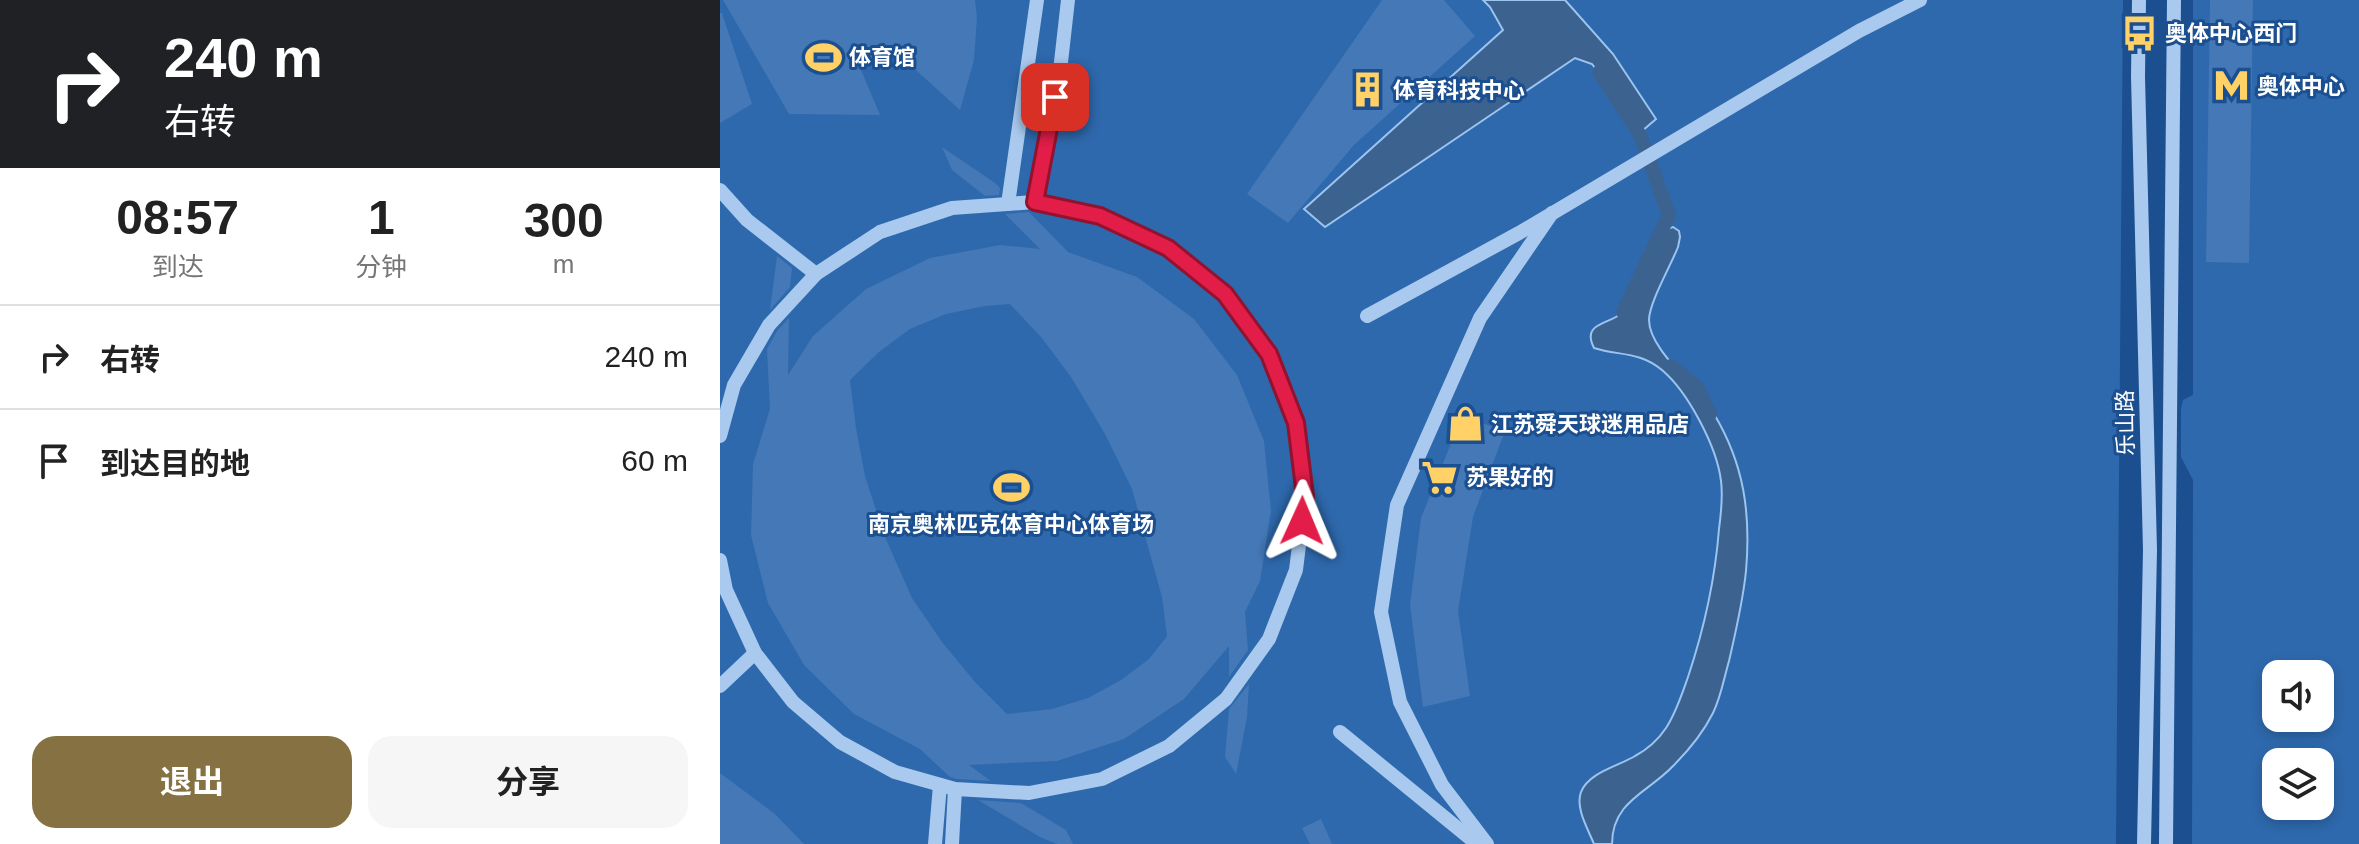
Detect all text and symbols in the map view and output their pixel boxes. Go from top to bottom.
bus stop icon: 奥体中心西门 [2120,14,2158,52]
place label: 奥体中心西门 [2165,21,2297,46]
text: 240 m [164,26,323,89]
icon: right [32,32,136,136]
sports icon: 体育馆 [804,38,842,76]
place label: 体育馆 [849,45,915,70]
pin [1021,63,1089,131]
metro station icon: 奥体中心 [2212,67,2250,105]
building icon: 体育科技中心 [1348,71,1386,109]
place label: 奥体中心 [2257,74,2345,99]
icon: arrive [1033,75,1077,119]
place label: 体育科技中心 [1393,78,1525,103]
text: 右转 [164,101,236,142]
text: 08:57 [116,191,239,244]
text: 1 [368,191,395,244]
text: 300 [524,194,604,247]
text: m [553,249,575,279]
text: 到达 [152,252,204,282]
text: 分钟 [355,252,407,282]
icon: right [32,335,76,379]
text: 240 m [605,340,688,373]
text: 右转 [100,343,160,376]
street label: 乐山路 [2112,390,2139,456]
shop icon: 江苏舜天球迷用品店 [1446,405,1484,443]
place label: 江苏舜天球迷用品店 [1491,412,1689,437]
icon: arrive [32,439,76,483]
text: 60 m [621,444,688,477]
text: 到达目的地 [100,447,250,480]
supermarket icon: 苏果好的 [1421,458,1459,496]
place label: 苏果好的 [1466,465,1554,490]
sports icon: 南京奥林匹克体育中心体育场 [992,469,1030,507]
position arrow [1260,479,1344,563]
place label: 南京奥林匹克体育中心体育场 [868,512,1154,537]
map controls [2262,660,2334,820]
button: sound [2262,660,2334,732]
button: 退出 [32,736,352,828]
button: 分享 [368,736,688,828]
button: layers [2262,748,2334,820]

